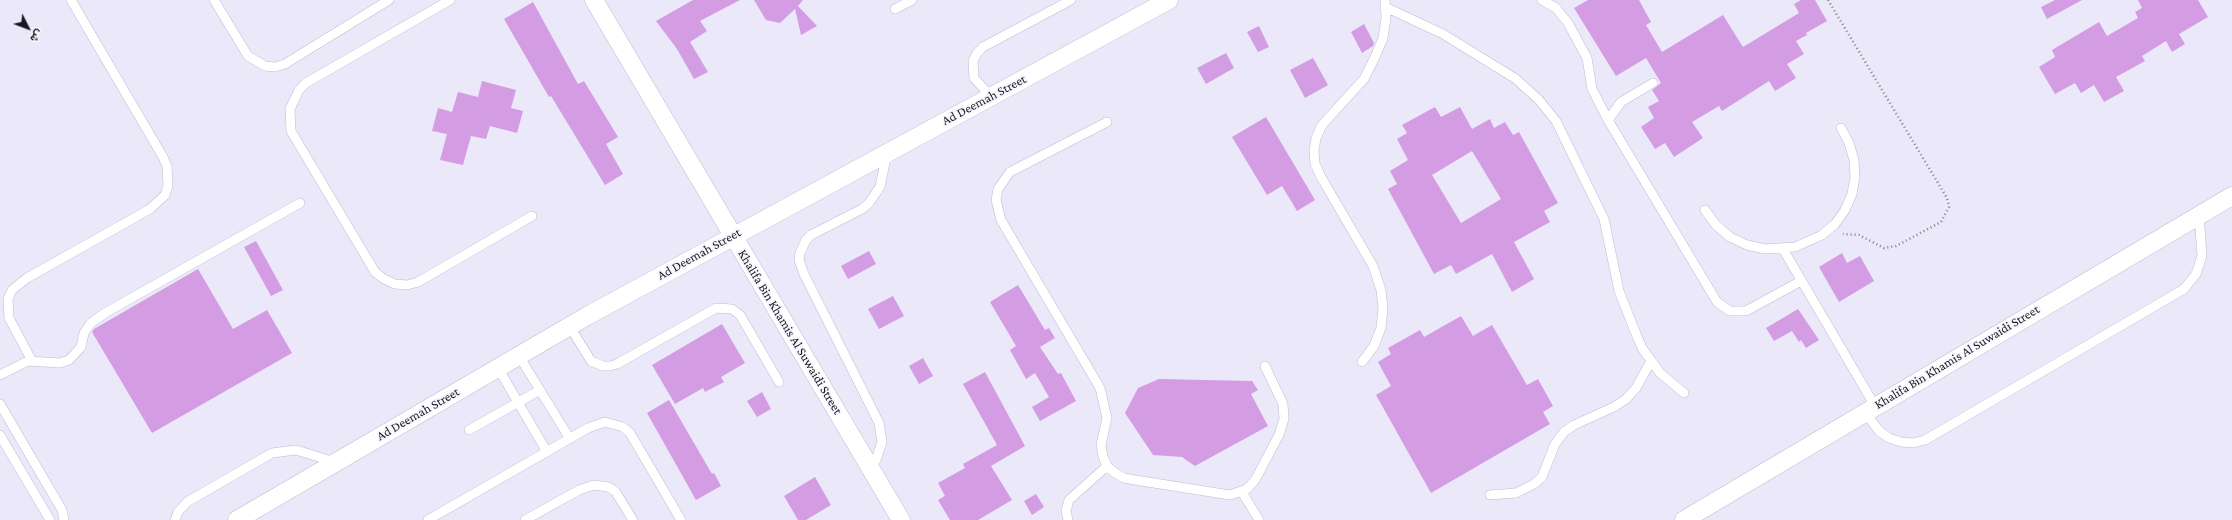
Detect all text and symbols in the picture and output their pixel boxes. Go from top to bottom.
north arrow [8,8,48,48]
text: ش [28,27,46,45]
street label: Ad Deemah Street [939,71,1029,129]
street label: Ad Deemah Street [655,225,743,283]
street label: Khalifa Bin Khamis Al Suwaidi Street [734,247,846,417]
street label: Khalifa Bin Khamis Al Suwaidi Street [1872,301,2042,413]
street label: Ad Deemah Street [374,384,462,444]

